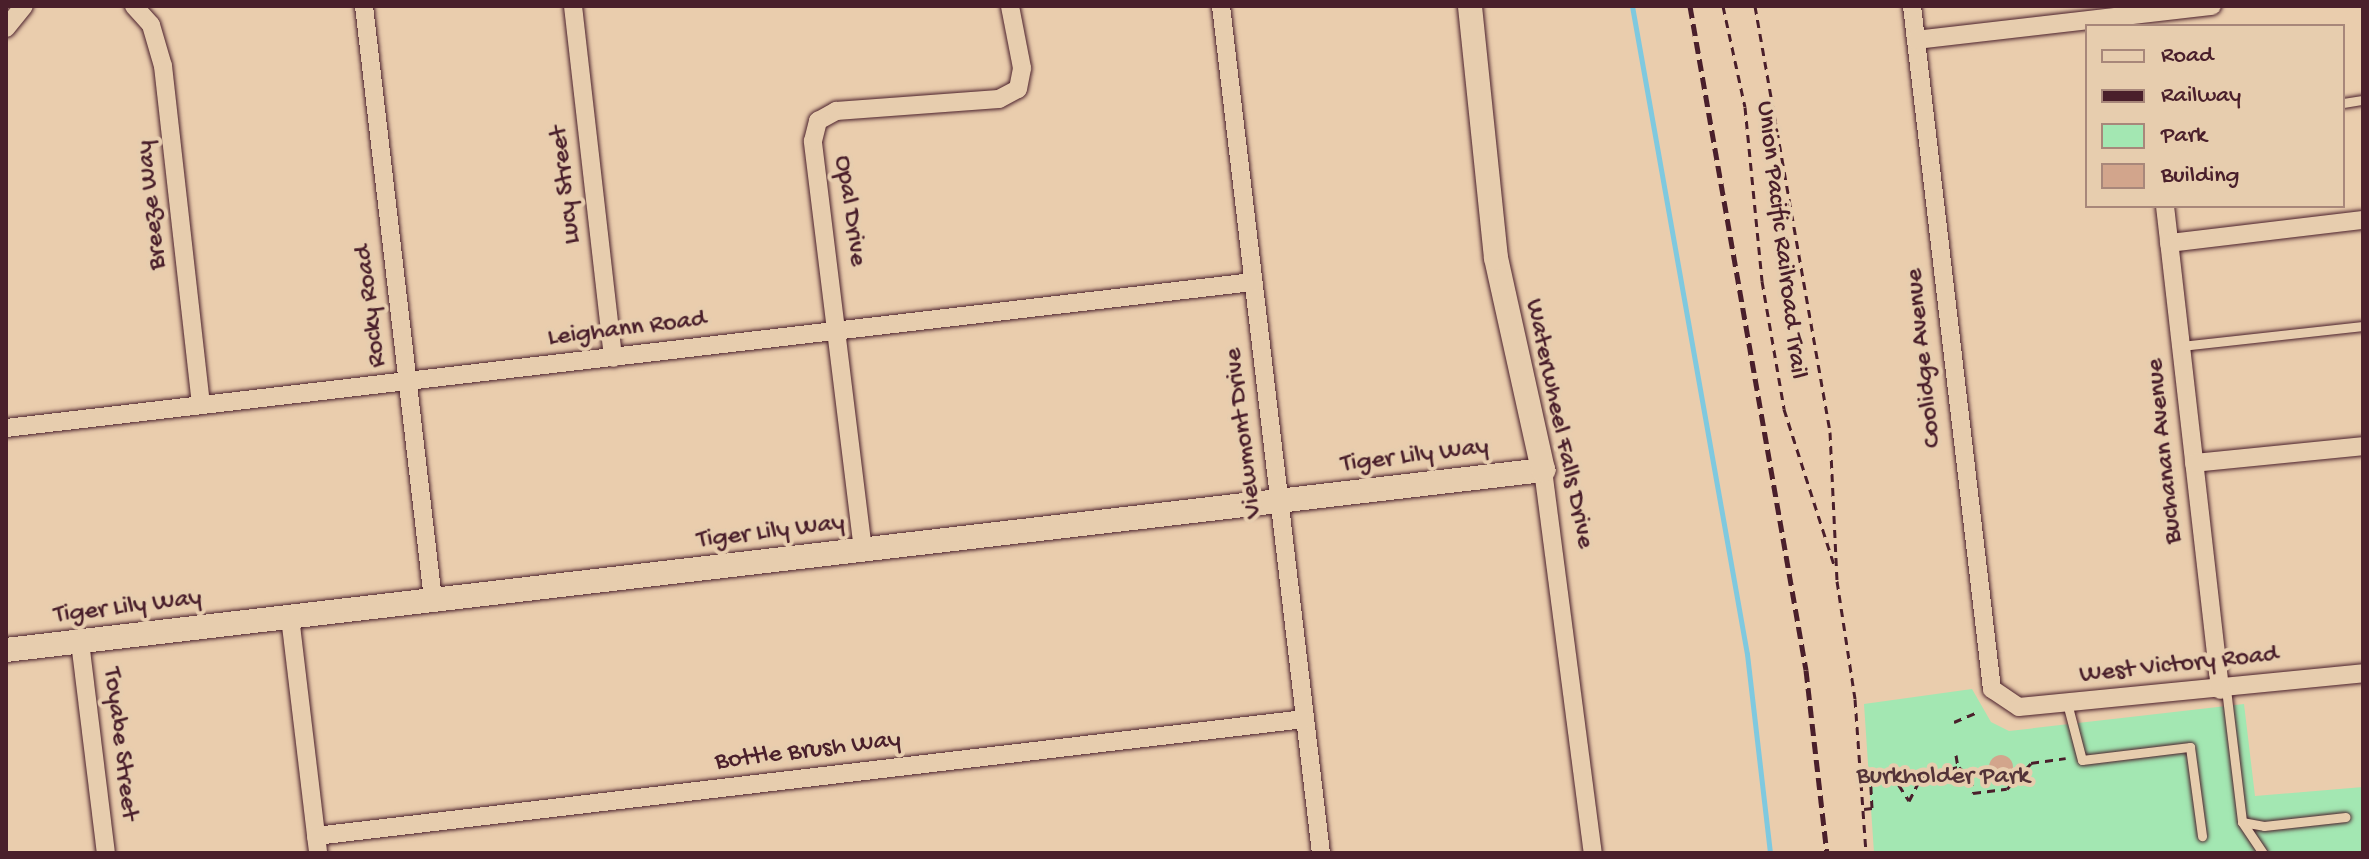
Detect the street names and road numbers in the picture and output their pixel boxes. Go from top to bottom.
street label: Union Pacific Railroad Trail [1747,99,1813,381]
street label: Lucy Street [544,124,590,246]
street label: Breeze Way [131,139,175,271]
street label: Opal Drive [826,154,872,268]
street label: Rocky Road [349,243,395,369]
street label: Coolidge Avenue [1900,267,1950,449]
street label: Waterwheel Falls Drive [1516,296,1600,552]
street label: Leighann Road [546,305,708,355]
street label: Viewmont Drive [1219,346,1271,520]
street label: Buchanan Avenue [2141,357,2191,545]
street label: Tiger Lily Way [1339,432,1491,482]
street label: Tiger Lily Way [695,508,847,558]
street label: Tiger Lily Way [52,583,204,633]
street label: West Victory Road [2078,640,2280,692]
street label: Toyabe Street [94,666,144,822]
street label: Bottle Brush Way [713,725,903,779]

